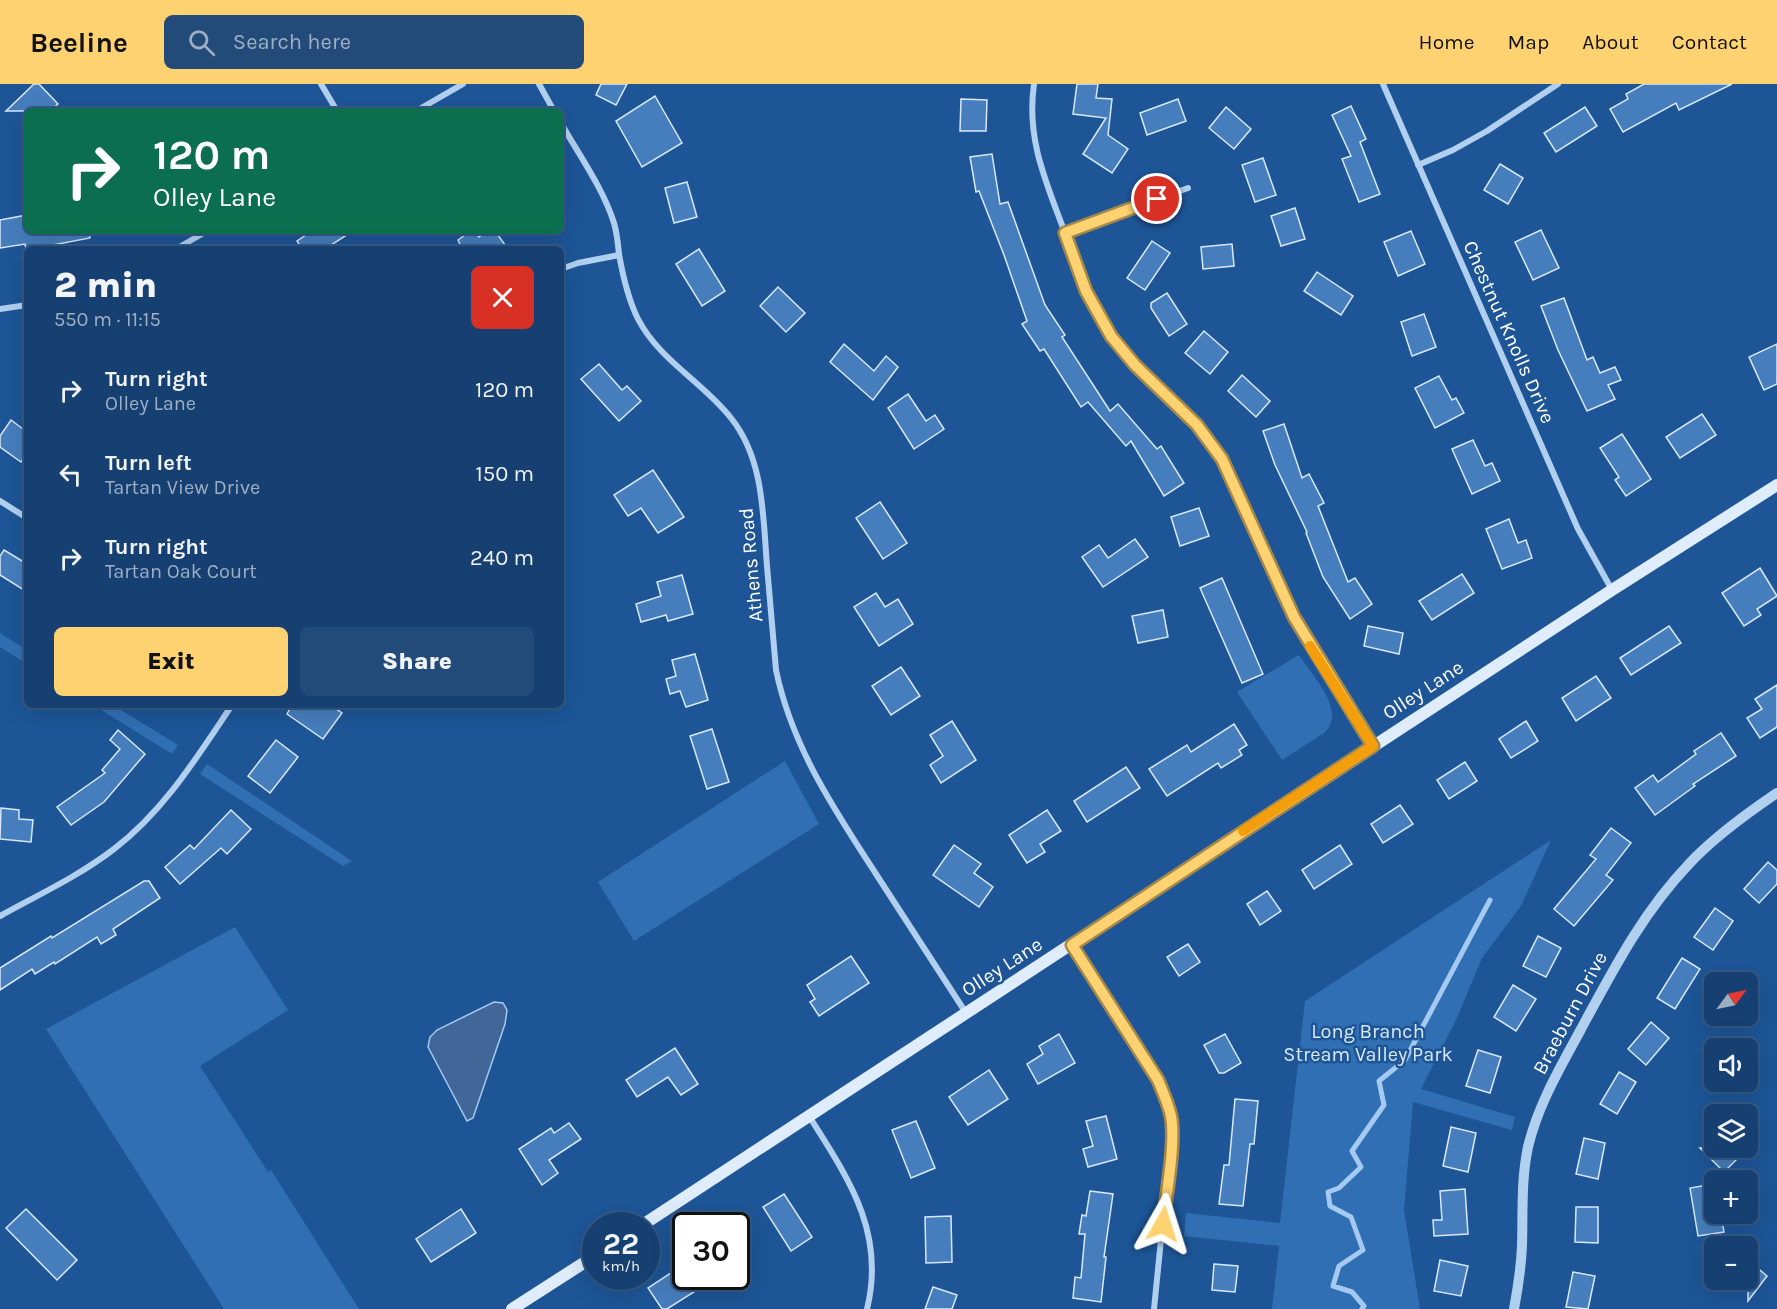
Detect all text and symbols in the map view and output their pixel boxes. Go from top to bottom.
search box [164,15,584,69]
text: Beeline [30,26,128,59]
icon: search [185,26,218,59]
text: Search here [233,29,351,55]
text: Home [1419,30,1475,54]
text: Map [1508,30,1549,54]
text: About [1582,30,1639,54]
text: Contact [1672,30,1747,54]
text: 120 m [153,130,270,180]
icon: right [54,132,132,210]
pin [1131,173,1182,224]
text: Olley Lane [153,181,276,213]
icon: arrive [1140,182,1173,215]
street label: Chestnut Knolls Drive [1458,237,1560,427]
text: 2 min [54,264,157,306]
button: close [471,266,534,329]
text: 550 m · 11:15 [54,308,161,331]
text: Turn right [105,366,208,392]
icon: right [54,374,87,407]
text: 120 m [475,377,534,403]
text: Olley Lane [105,392,196,415]
text: Turn left [105,450,192,476]
icon: left [54,458,87,491]
text: 150 m [475,461,534,487]
text: Tartan View Drive [105,476,260,499]
street label: Athens Road [735,507,767,623]
text: Turn right [105,534,208,560]
icon: right [54,542,87,575]
text: 240 m [470,545,534,571]
text: Tartan Oak Court [105,560,257,583]
button: Exit [54,627,288,696]
button: Share [300,627,534,696]
street label: Olley Lane [1379,656,1467,724]
street label: Olley Lane [958,933,1046,1001]
street label: Braeburn Drive [1528,948,1612,1078]
north arrow [1704,972,1758,1026]
map controls [1704,972,1758,1290]
park label: Long Branch Stream Valley Park [1283,1020,1453,1066]
button: sound [1704,1038,1758,1092]
button: layers [1704,1104,1758,1158]
button: + [1704,1170,1758,1224]
position arrow [1131,1192,1195,1256]
speed limit sign: 30 [672,1212,750,1290]
text: 22 [603,1226,639,1262]
button: − [1704,1236,1758,1290]
text: km/h [602,1257,640,1275]

